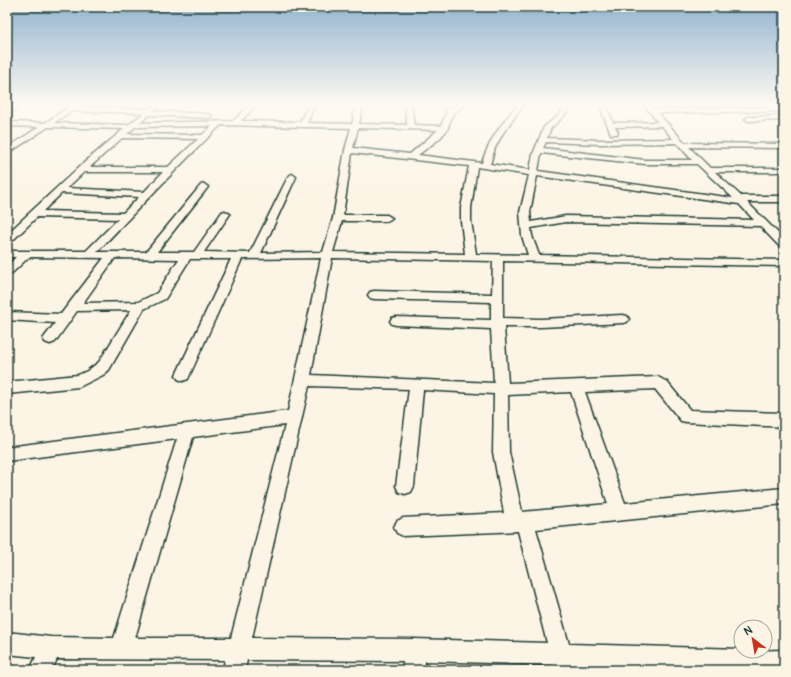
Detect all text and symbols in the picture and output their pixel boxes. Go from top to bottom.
north arrow [733,619,773,659]
text: N [742,623,755,638]

